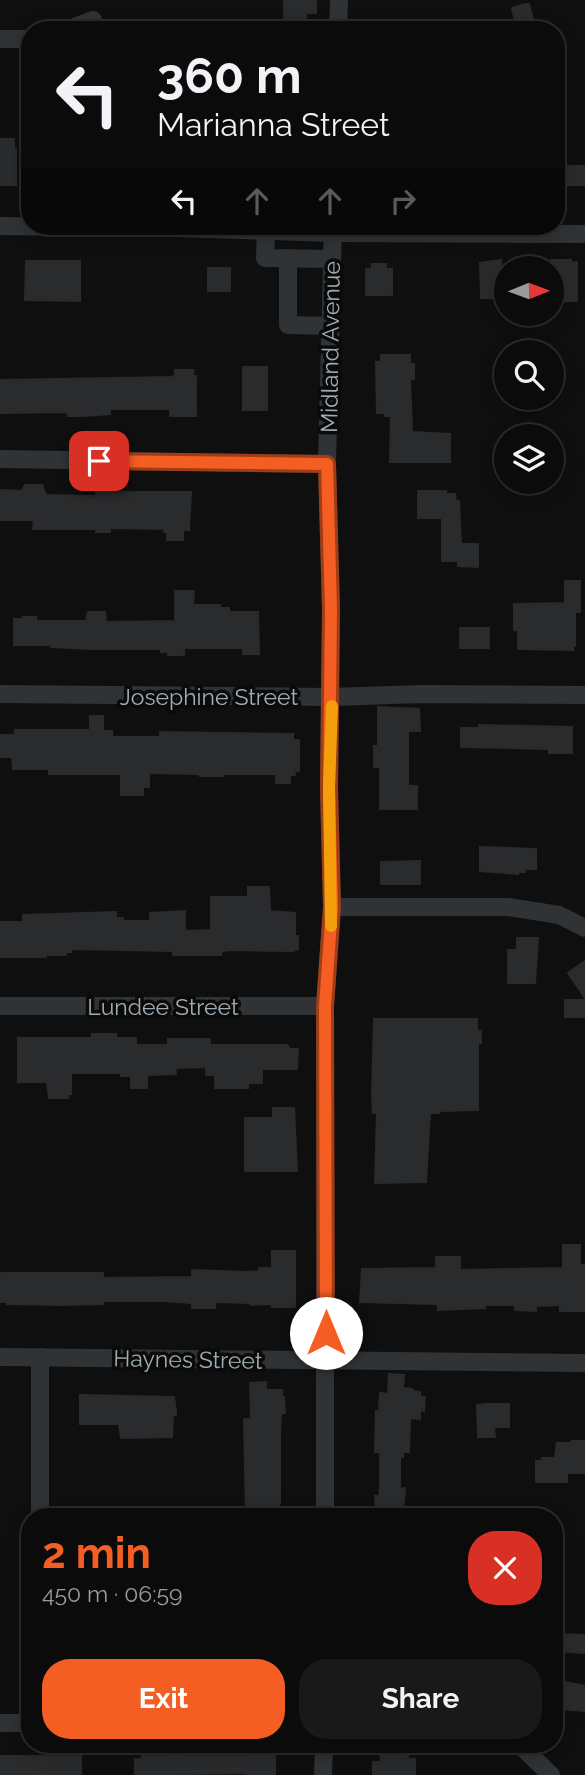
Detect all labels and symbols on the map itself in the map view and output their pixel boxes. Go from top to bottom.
north arrow [494,256,564,326]
street label: Midland Avenue [315,261,345,433]
pin [69,431,129,491]
street label: Josephine Street [120,683,298,710]
street label: Lundee Street [87,993,239,1020]
position arrow [289,1296,363,1370]
street label: Haynes Street [113,1344,263,1374]

